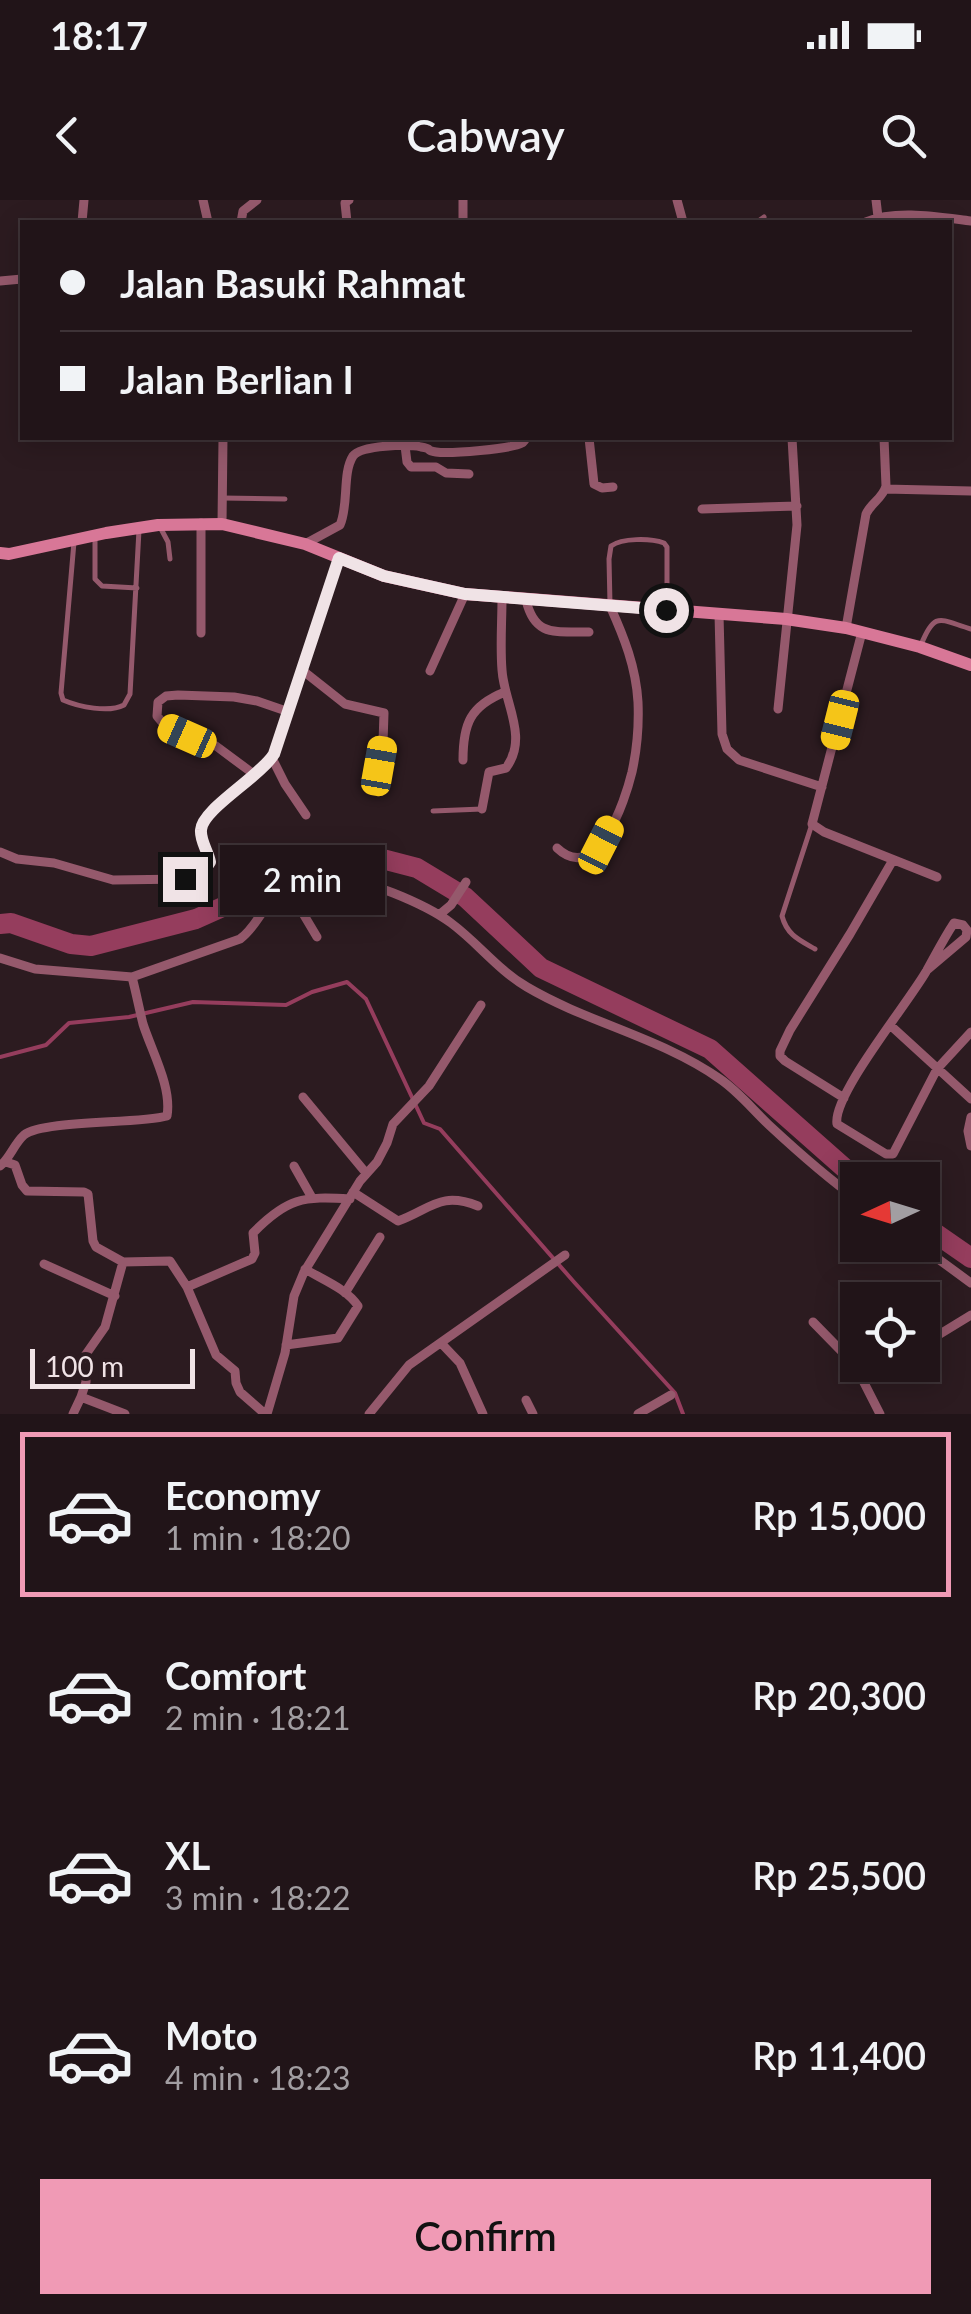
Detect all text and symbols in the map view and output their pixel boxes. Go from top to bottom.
text: 18:17 [50,12,148,58]
icon: back [40,108,95,163]
text: Cabway [406,108,565,162]
icon: search [876,108,931,163]
text: Jalan Basuki Rahmat [120,260,465,306]
text: Jalan Berlian I [120,356,354,402]
route start [644,588,689,633]
car [818,687,862,753]
car [153,710,221,762]
car [359,734,399,798]
car [574,811,628,879]
callout: 2 min [220,844,385,914]
route end [163,857,208,902]
text: 2 min [263,860,342,899]
north arrow [840,1162,940,1262]
map controls [840,1162,940,1382]
button: locate [840,1282,940,1382]
scale bar [30,1344,195,1388]
text: 100 m [45,1349,124,1383]
icon: car [45,1470,135,1560]
text: Economy [165,1472,320,1518]
text: Rp 15,000 [752,1492,926,1538]
text: 1 min · 18:20 [165,1518,351,1557]
icon: car [45,1650,135,1740]
text: Comfort [165,1652,306,1698]
text: Rp 20,300 [752,1672,926,1718]
text: 2 min · 18:21 [165,1698,351,1737]
icon: car [45,1830,135,1920]
text: XL [165,1832,210,1878]
text: Rp 25,500 [752,1852,926,1898]
text: 3 min · 18:22 [165,1878,351,1917]
icon: car [45,2010,135,2100]
text: Moto [165,2012,258,2058]
text: Rp 11,400 [752,2032,926,2078]
text: 4 min · 18:23 [165,2058,351,2097]
button: Confirm [40,2179,931,2294]

